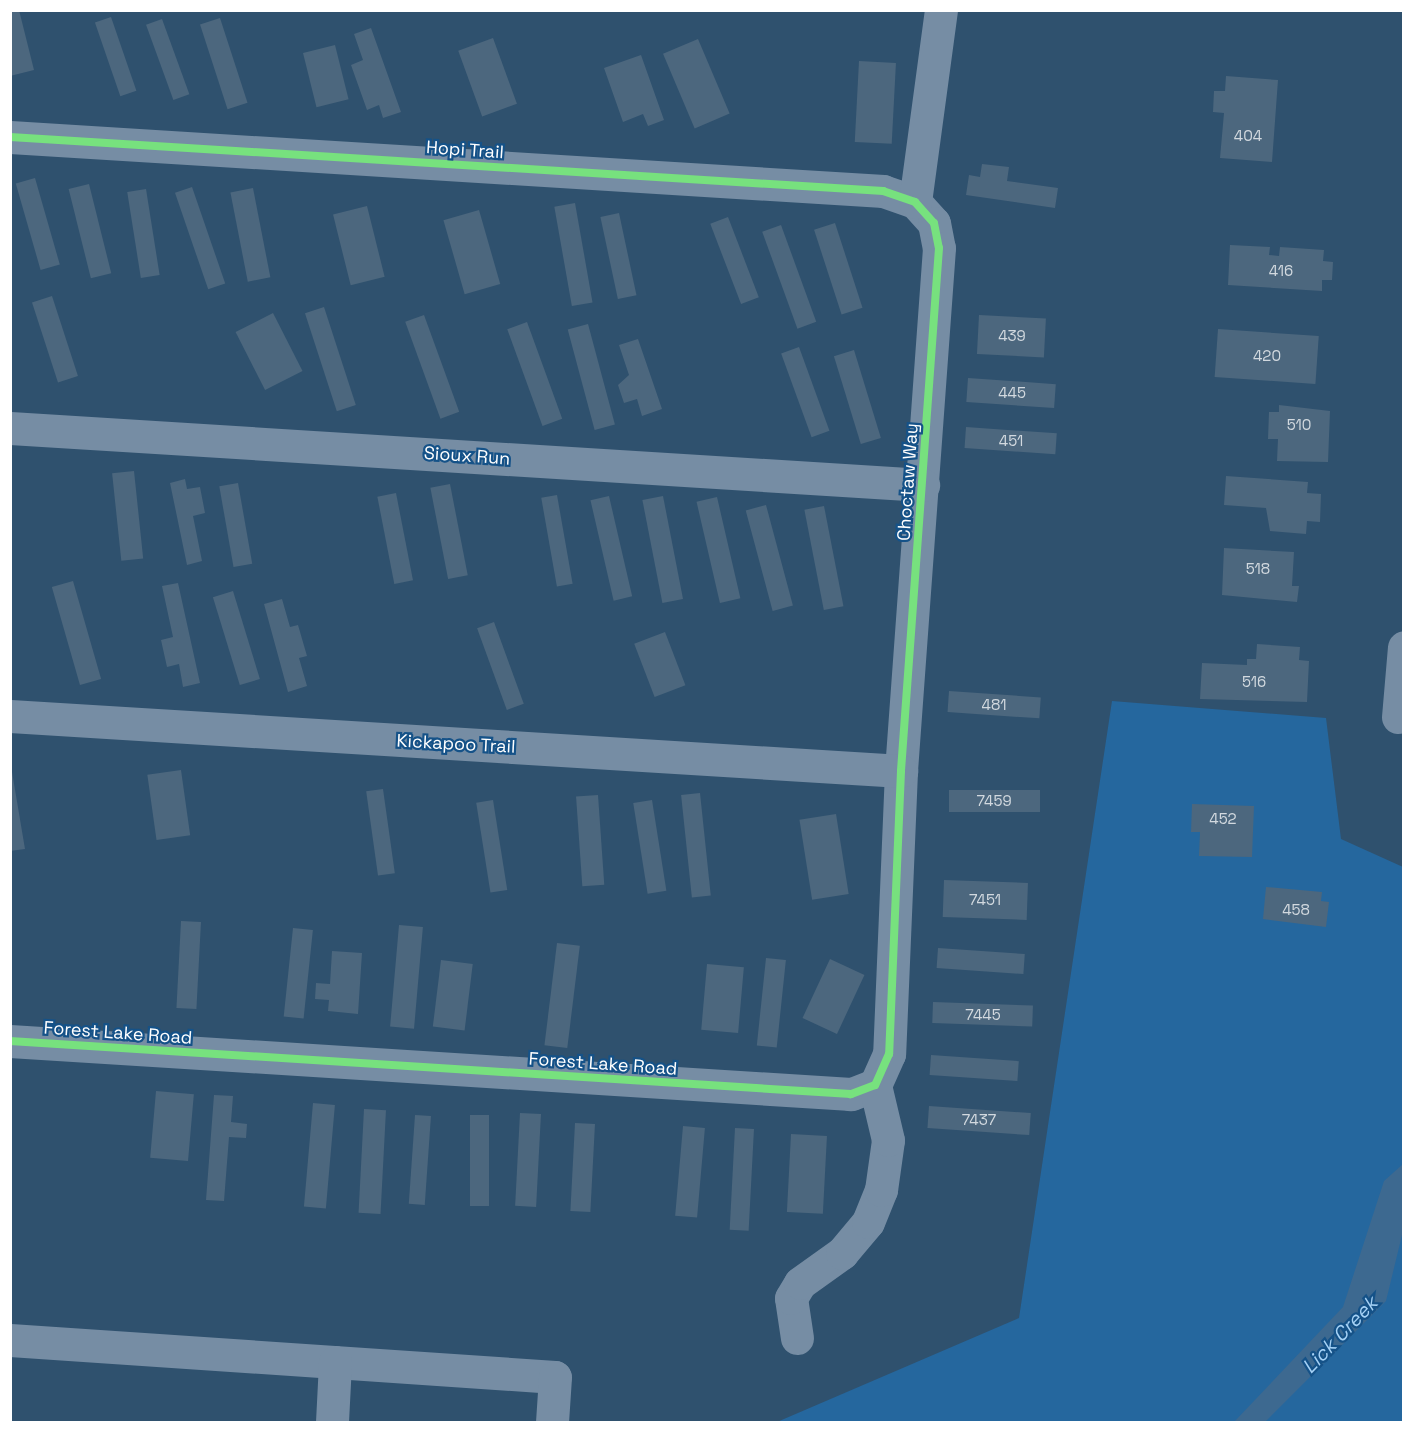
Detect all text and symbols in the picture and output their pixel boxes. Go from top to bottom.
house number: 404 [1234,127,1262,145]
street label: Hopi Trail [425,136,505,164]
house number: 416 [1269,262,1293,280]
house number: 439 [998,327,1026,345]
house number: 420 [1253,347,1281,365]
house number: 445 [998,384,1026,402]
house number: 510 [1287,416,1311,434]
street label: Choctaw Way [893,422,923,542]
house number: 451 [999,432,1023,450]
street label: Sioux Run [423,442,511,470]
house number: 518 [1246,560,1270,578]
house number: 516 [1242,673,1266,691]
house number: 481 [982,696,1006,714]
street label: Kickapoo Trail [396,730,516,758]
house number: 7459 [976,792,1012,810]
house number: 452 [1209,810,1237,828]
house number: 7451 [969,891,1001,909]
house number: 458 [1282,901,1310,919]
house number: 7445 [965,1006,1001,1024]
street label: Forest Lake Road [43,1017,193,1049]
street label: Forest Lake Road [528,1048,678,1080]
house number: 7437 [962,1111,996,1129]
water label: Lick Creek [1297,1291,1383,1379]

